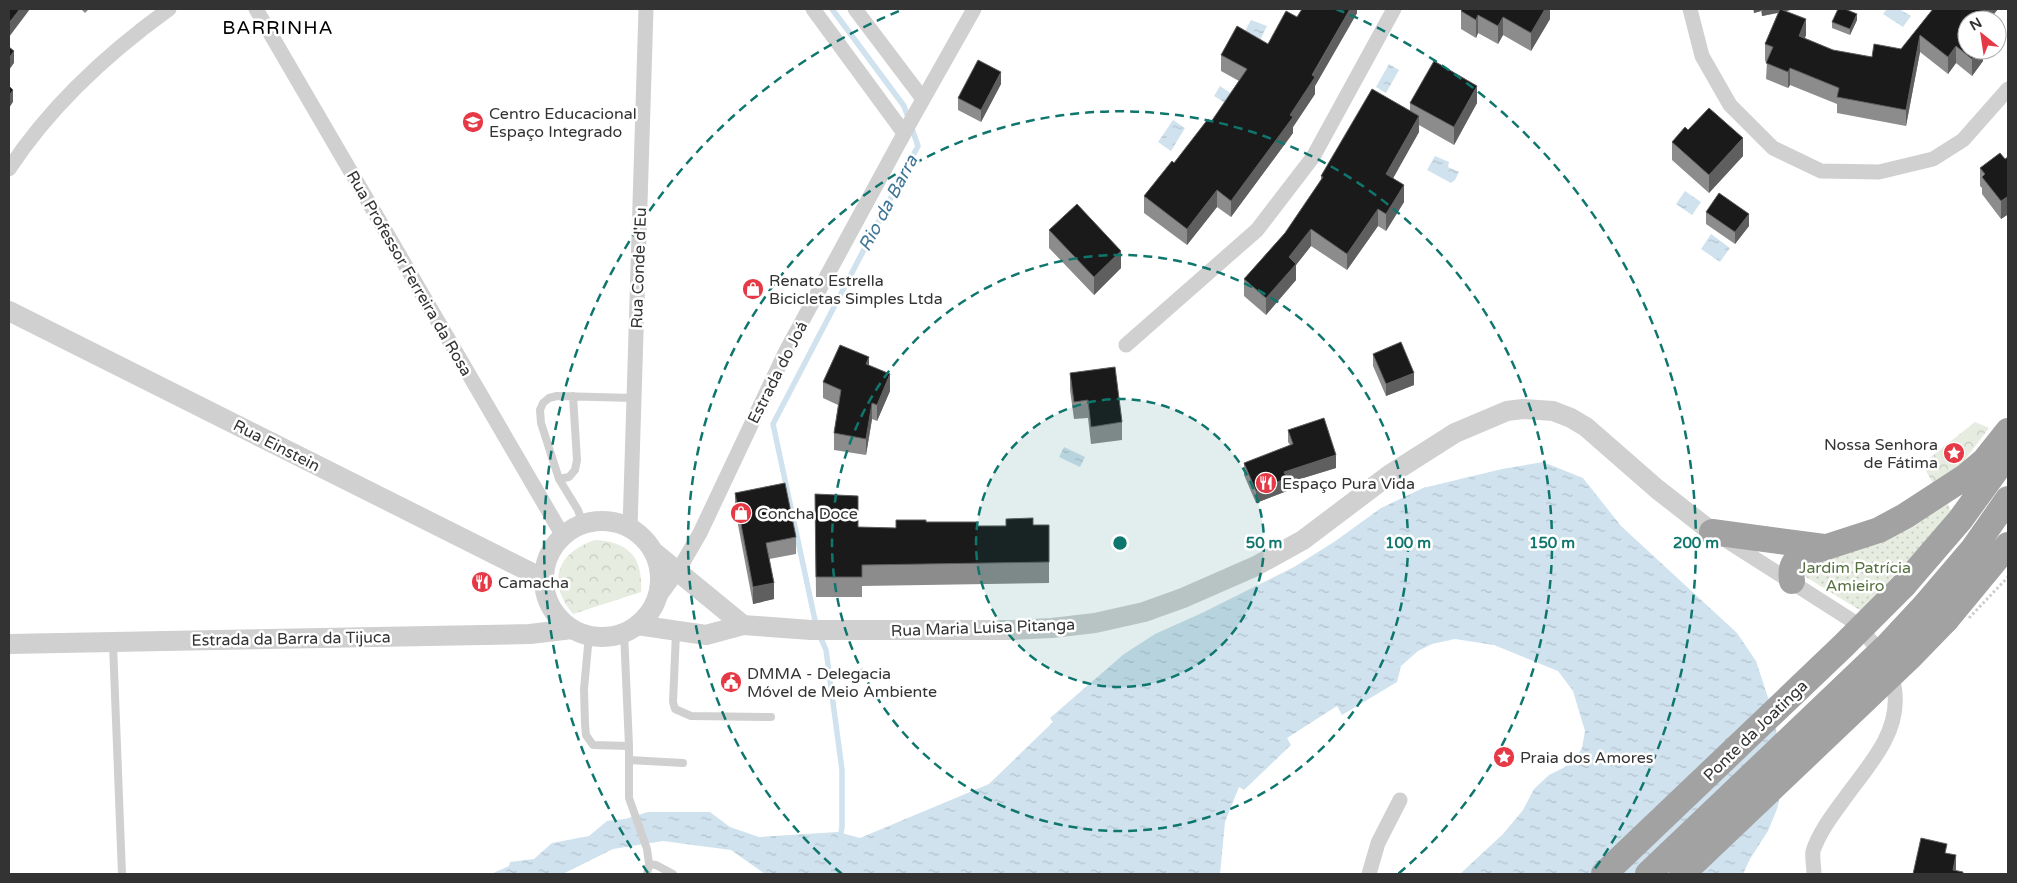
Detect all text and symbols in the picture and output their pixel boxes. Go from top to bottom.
north arrow [1957,10,2007,60]
text: N [1967,14,1985,34]
district label: BARRINHA [222,17,334,39]
place label: Centro Educacional Espaço Integrado [489,104,637,142]
school or university icon: Centro Educacional Espaço Integrado [461,110,485,134]
water label: Rio da Barra [854,150,923,255]
street label: Rua Professor Ferreira da Rosa [342,167,476,380]
street label: Rua Conde d'Eu [627,207,651,329]
place label: Renato Estrella Bicicletas Simples Ltda [769,271,943,309]
shop icon: Renato Estrella Bicicletas Simples Ltda [741,277,765,301]
street label: Estrada do Joá [743,318,812,427]
street label: Rua Einstein [230,416,323,476]
place label: Nossa Senhora de Fátima [1824,435,1938,473]
place icon: Nossa Senhora de Fátima [1942,441,1966,465]
restaurant icon: Espaço Pura Vida [1254,471,1278,495]
place label: Espaço Pura Vida [1282,474,1415,494]
shop icon: Concha Doce [729,501,753,525]
place label: Concha Doce [757,504,858,524]
centre of rings [1111,534,1129,552]
text: 50 m [1246,534,1282,552]
text: 100 m [1385,534,1431,552]
text: 150 m [1529,534,1575,552]
text: 200 m [1673,534,1719,552]
park label: Jardim Patrícia Amieiro [1799,558,1911,596]
restaurant icon: Camacha [470,570,494,594]
place label: Camacha [498,573,569,593]
street label: Rua Maria Luisa Pitanga [891,615,1075,641]
street label: Estrada da Barra da Tijuca [191,627,391,651]
place label: DMMA - Delegacia Móvel de Meio Ambiente [747,664,937,702]
public building icon: DMMA - Delegacia Móvel de Meio Ambiente [719,670,743,694]
street label: Ponte da Joatinga [1699,676,1812,786]
place icon: Praia dos Amores [1492,745,1516,769]
place label: Praia dos Amores [1520,748,1653,768]

